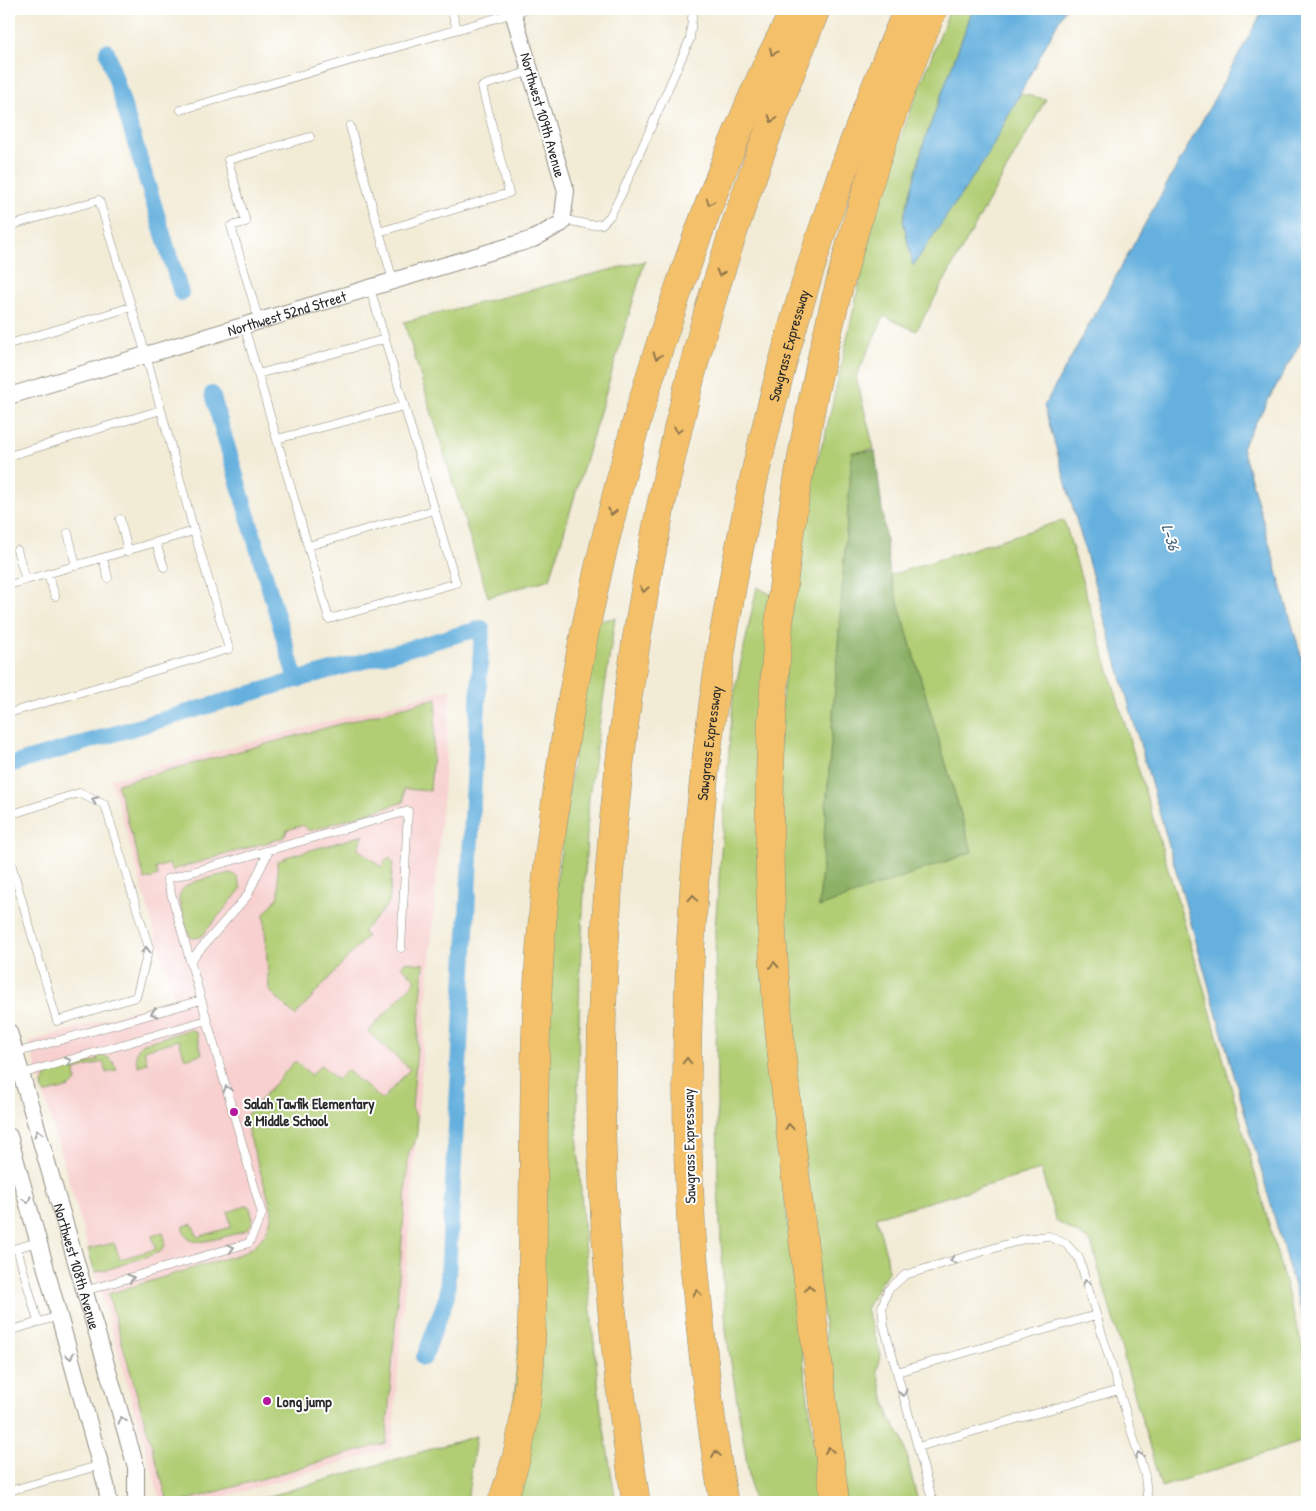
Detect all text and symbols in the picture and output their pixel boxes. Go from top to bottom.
one-way arrow [770,47,780,56]
street label: Northwest 109th Avenue [515,50,571,180]
one-way arrow [768,114,778,123]
one-way arrow [706,197,716,206]
one-way arrow [716,268,726,277]
street label: Northwest 52nd Street [225,285,350,340]
street label: Sawgrass Expressway [763,287,814,404]
one-way arrow [652,351,662,359]
one-way arrow [673,425,684,434]
one-way arrow [607,507,618,516]
water label: L-36 [1157,521,1186,554]
one-way arrow [640,584,650,593]
street label: Sawgrass Expressway [691,684,726,801]
one-way arrow [91,796,100,807]
one-way arrow [687,894,698,902]
one-way arrow [141,945,152,953]
one-way arrow [769,961,780,969]
one-way arrow [151,1008,159,1018]
one-way arrow [63,1056,71,1066]
one-way arrow [682,1056,692,1064]
one-way arrow [222,1086,232,1094]
street label: Sawgrass Expressway [677,1088,701,1204]
place label: Salah Tawfik Elementary & Middle School [244,1093,375,1131]
marker: Salah Tawfik Elementary & Middle School [228,1106,240,1118]
one-way arrow [784,1123,795,1131]
one-way arrow [33,1129,44,1138]
one-way arrow [21,1195,31,1203]
street label: Northwest 108th Avenue [49,1201,106,1332]
one-way arrow [226,1243,235,1254]
one-way arrow [950,1255,958,1265]
one-way arrow [126,1273,135,1283]
one-way arrow [1082,1279,1092,1287]
one-way arrow [804,1284,815,1292]
one-way arrow [692,1288,703,1296]
one-way arrow [65,1351,75,1360]
one-way arrow [897,1388,908,1397]
place label: Long jump [277,1391,332,1413]
marker: Long jump [261,1395,273,1407]
one-way arrow [117,1417,127,1425]
one-way arrow [824,1445,835,1453]
one-way arrow [711,1450,722,1458]
one-way arrow [1134,1451,1144,1460]

